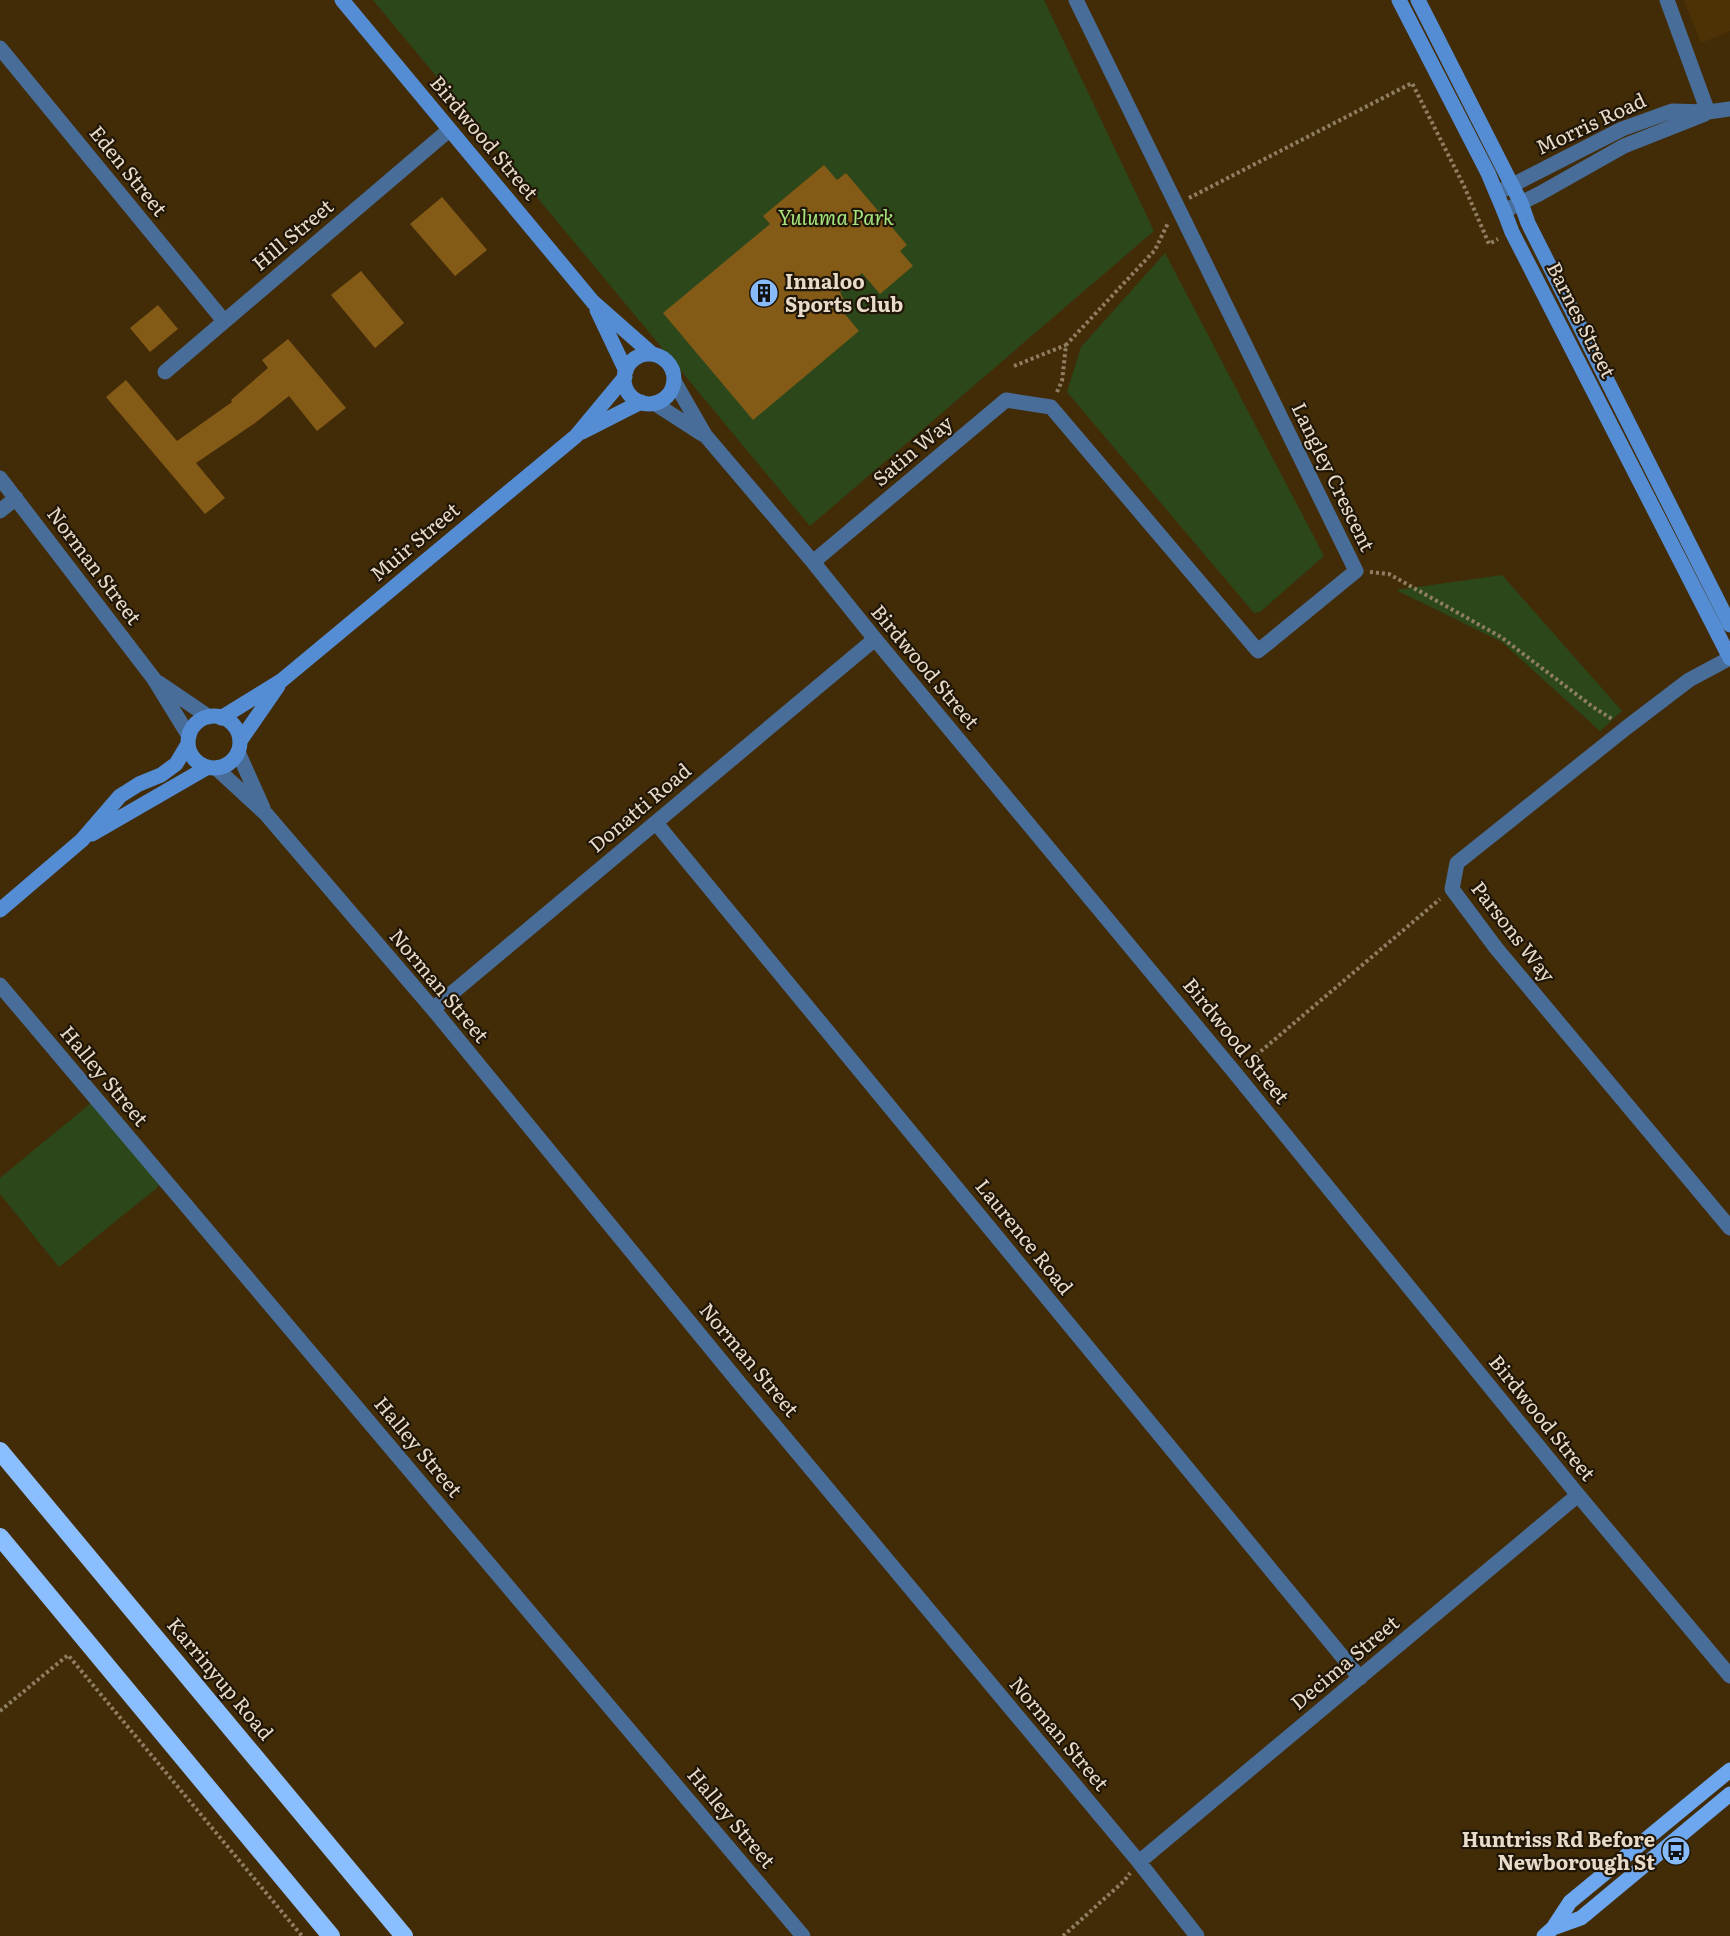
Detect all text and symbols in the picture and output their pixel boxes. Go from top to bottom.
street label: Birdwood Street [424,68,547,206]
street label: Morris Road [1530,84,1650,161]
street label: Eden Street [83,118,176,222]
street label: Hill Street [245,190,339,276]
park label: Yuluma Park [778,201,894,231]
street label: Barnes Street [1541,256,1625,382]
place label: Innaloo Sports Club [785,265,903,318]
building icon: Innaloo Sports Club [748,277,780,309]
street label: Langley Crescent [1286,396,1384,556]
street label: Satin Way [865,407,959,492]
street label: Muir Street [362,494,465,587]
street label: Norman Street [41,499,150,630]
street label: Birdwood Street [865,597,988,735]
street label: Donatti Road [581,755,696,858]
street label: Parsons Way [1465,874,1564,988]
street label: Norman Street [384,921,497,1048]
street label: Birdwood Street [1177,970,1298,1109]
street label: Halley Street [54,1018,157,1132]
street label: Laurence Road [970,1171,1082,1300]
street label: Norman Street [694,1295,807,1422]
street label: Birdwood Street [1483,1347,1604,1486]
street label: Halley Street [368,1389,471,1503]
street label: Decima Street [1283,1607,1405,1716]
street label: Karrinyup Road [161,1610,282,1746]
street label: Norman Street [1004,1669,1117,1796]
street label: Halley Street [681,1760,784,1874]
place label: Huntriss Rd Before Newborough St [1462,1823,1655,1876]
bus stop icon: Huntriss Rd Before Newborough St [1660,1835,1692,1867]

